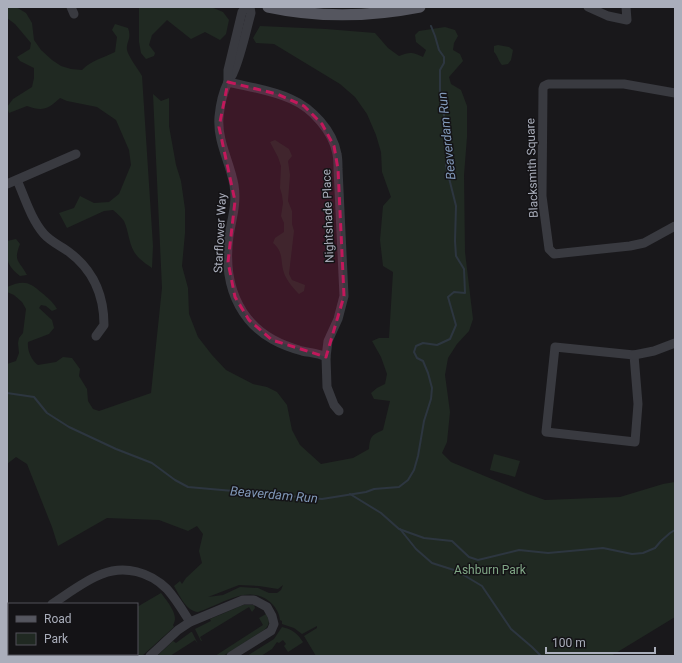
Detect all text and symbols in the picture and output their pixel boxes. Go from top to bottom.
water label: Beaverdam Run [434,91,459,181]
street label: Blacksmith Square [523,118,541,218]
street label: Nightshade Place [319,169,337,263]
street label: Starflower Way [211,192,229,273]
water label: Beaverdam Run [229,483,319,506]
park label: Ashburn Park [454,563,527,577]
legend [8,603,138,655]
text: Road [44,612,72,626]
scale bar [546,629,655,655]
text: Park [44,632,69,646]
text: 100 m [552,636,586,650]

